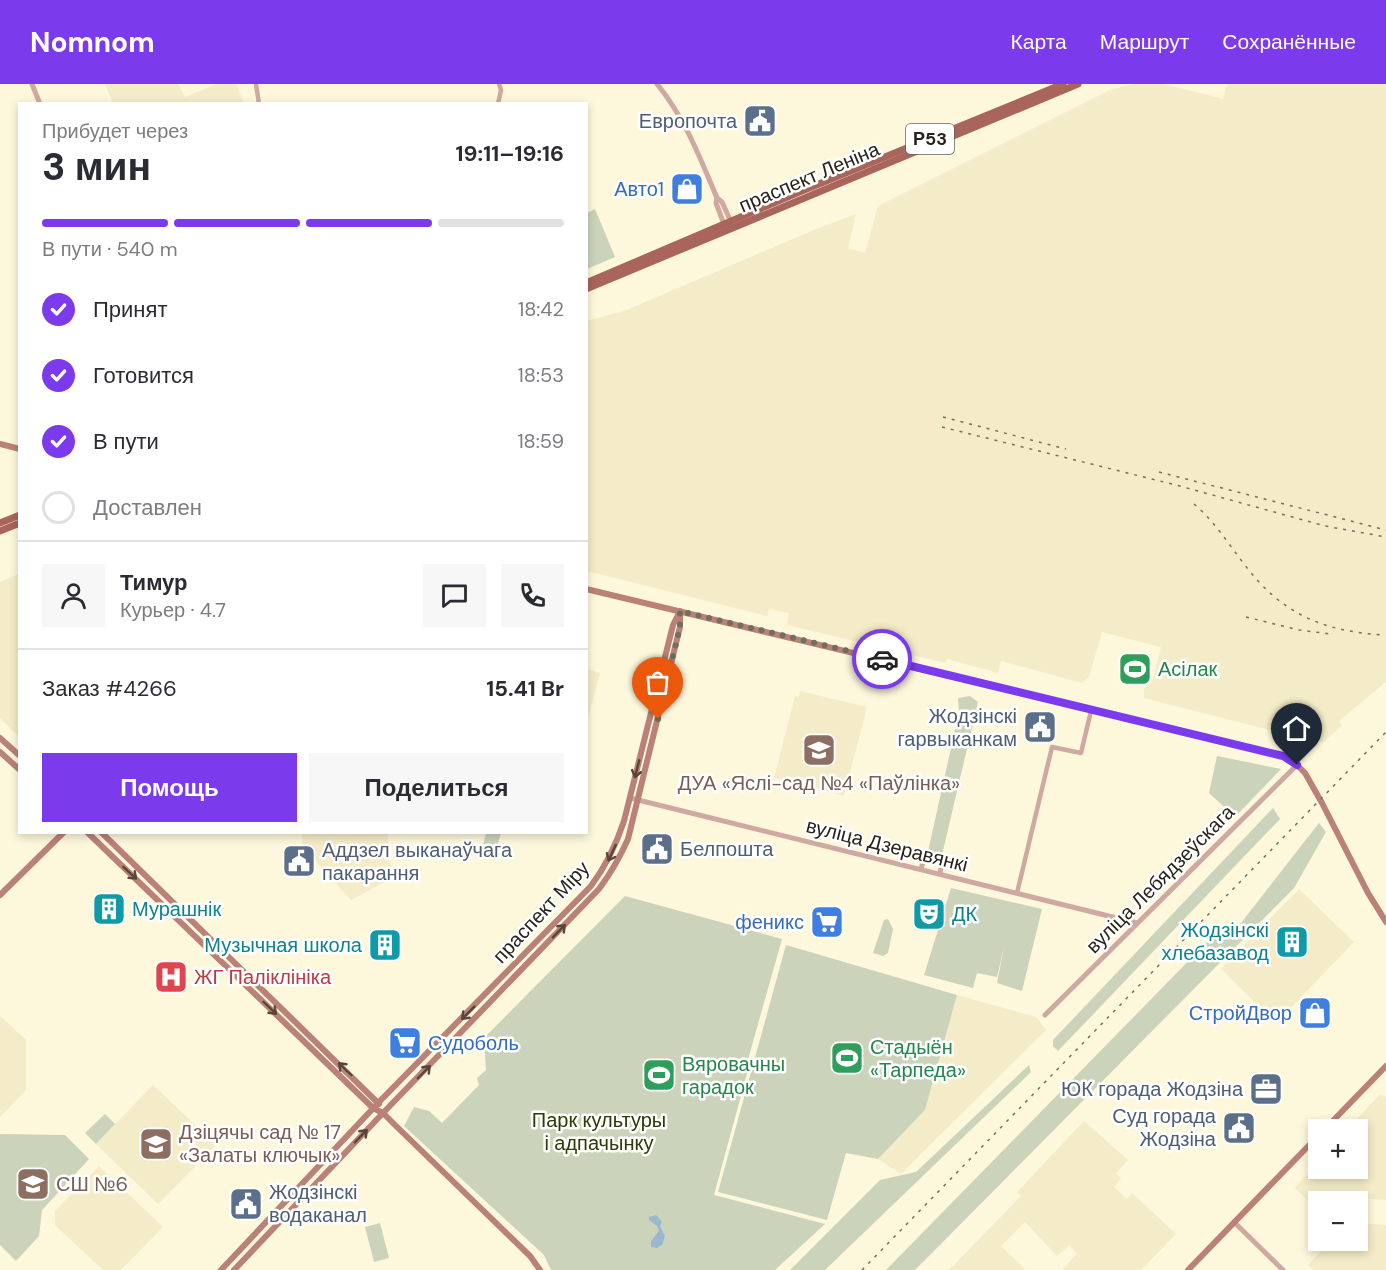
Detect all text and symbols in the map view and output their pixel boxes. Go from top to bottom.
text: Nomnom [30,24,155,61]
text: Карта [1011,28,1067,56]
text: Маршрут [1100,28,1189,56]
text: Сохранённые [1222,28,1356,56]
public building icon: Европочта [742,103,778,139]
place label: Европочта [639,108,738,134]
text: Прибудет через [42,118,188,144]
road number: Р53 [906,124,954,154]
street label: праспект Леніна [735,135,884,218]
text: 19:11–19:16 [456,139,564,168]
text: 3 мин [42,141,151,192]
shop icon: Авто1 [669,171,705,207]
place label: Авто1 [614,176,664,202]
text: В пути · 540 m [42,236,178,262]
icon: check [42,293,75,326]
text: Принят [93,295,167,324]
text: 18:42 [518,296,564,322]
icon: check [42,359,75,392]
text: Готовится [93,361,194,390]
text: 18:53 [518,362,564,388]
icon: check [42,425,75,458]
text: В пути [93,427,159,456]
text: 18:59 [517,428,564,454]
text: Доставлен [93,493,202,522]
button: person [42,564,105,627]
button: chat [423,564,486,627]
button: phone [501,564,564,627]
text: Тимур [120,568,188,597]
text: Курьер · 4.7 [120,597,226,623]
courier [852,629,912,689]
icon: car [866,643,899,676]
sports icon: Асілак [1117,651,1153,687]
place label: Асілак [1158,656,1218,682]
pin [632,657,683,719]
icon: bag [641,666,674,699]
text: Заказ #4266 [42,674,177,703]
text: 15.41 Br [486,674,564,703]
place label: Жодзінскі гарвыканкам [897,703,1017,752]
pin [1271,703,1322,765]
public building icon: Жодзінскі гарвыканкам [1022,709,1058,745]
icon: home [1280,712,1313,745]
school or university icon: ДУА «Яслі-сад №4 «Паўлінка» [801,732,837,768]
button: Помощь [42,753,297,822]
button: Поделиться [309,753,564,822]
one-way arrow [631,759,643,778]
place label: ДУА «Яслі-сад №4 «Паўлінка» [678,770,960,796]
street label: вуліца Лебядзеўскага [1080,799,1240,959]
street label: вуліца Дзеравянкі [803,812,971,878]
public building icon: Белпошта [639,831,675,867]
place label: Белпошта [680,836,774,862]
place label: Аддзел выканаўчага пакарання [322,837,513,886]
public building icon: Аддзел выканаўчага пакарання [281,843,317,879]
one-way arrow [605,844,616,862]
street label: праспект Міру [487,855,595,969]
one-way arrow [122,865,137,880]
building icon: Мурашнік [91,891,127,927]
place label: Мурашнік [132,896,221,922]
theatre icon: ДК [911,896,947,932]
place label: ДК [952,901,978,927]
supermarket icon: феникс [809,904,845,940]
place label: феникс [735,909,804,935]
place label: Жодзінскі хлебазавод [1161,917,1269,966]
one-way arrow [552,924,566,939]
building icon: Жодзінскі хлебазавод [1274,924,1310,960]
building icon: Музычная школа [367,927,403,963]
place label: Музычная школа [204,932,363,958]
hospital icon: ЖГ Паліклініка [153,959,189,995]
place label: ЖГ Паліклініка [194,964,332,990]
shop icon: СтройДвор [1297,995,1333,1031]
place label: СтройДвор [1189,1000,1292,1026]
one-way arrow [262,1001,277,1015]
one-way arrow [460,1006,475,1020]
supermarket icon: Судоболь [387,1025,423,1061]
place label: Судоболь [428,1030,519,1056]
place label: Стадыён «Тарпеда» [870,1034,966,1083]
sports icon: Стадыён «Тарпеда» [829,1040,865,1076]
place label: Вяровачны гарадок [682,1051,785,1100]
sports icon: Вяровачны гарадок [641,1057,677,1093]
one-way arrow [337,1062,352,1077]
one-way arrow [417,1064,431,1079]
office icon: ЮК горада Жодзіна [1248,1071,1284,1107]
place label: ЮК горада Жодзіна [1061,1076,1244,1102]
place label: Суд горада Жодзіна [1112,1103,1217,1152]
park label: Парк культуры і адпачынку [532,1107,666,1156]
public building icon: Суд горада Жодзіна [1221,1110,1257,1146]
place label: Дзіцячы сад № 17 «Залаты ключык» [179,1119,341,1168]
map controls [1308,1119,1368,1251]
button: + [1308,1119,1368,1179]
school or university icon: Дзіцячы сад № 17 «Залаты ключык» [138,1126,174,1162]
one-way arrow [353,1129,367,1144]
school or university icon: СШ №6 [15,1166,51,1202]
place label: СШ №6 [56,1171,128,1197]
place label: Жодзінскі водаканал [269,1179,367,1228]
public building icon: Жодзінскі водаканал [228,1186,264,1222]
button: − [1308,1191,1368,1251]

